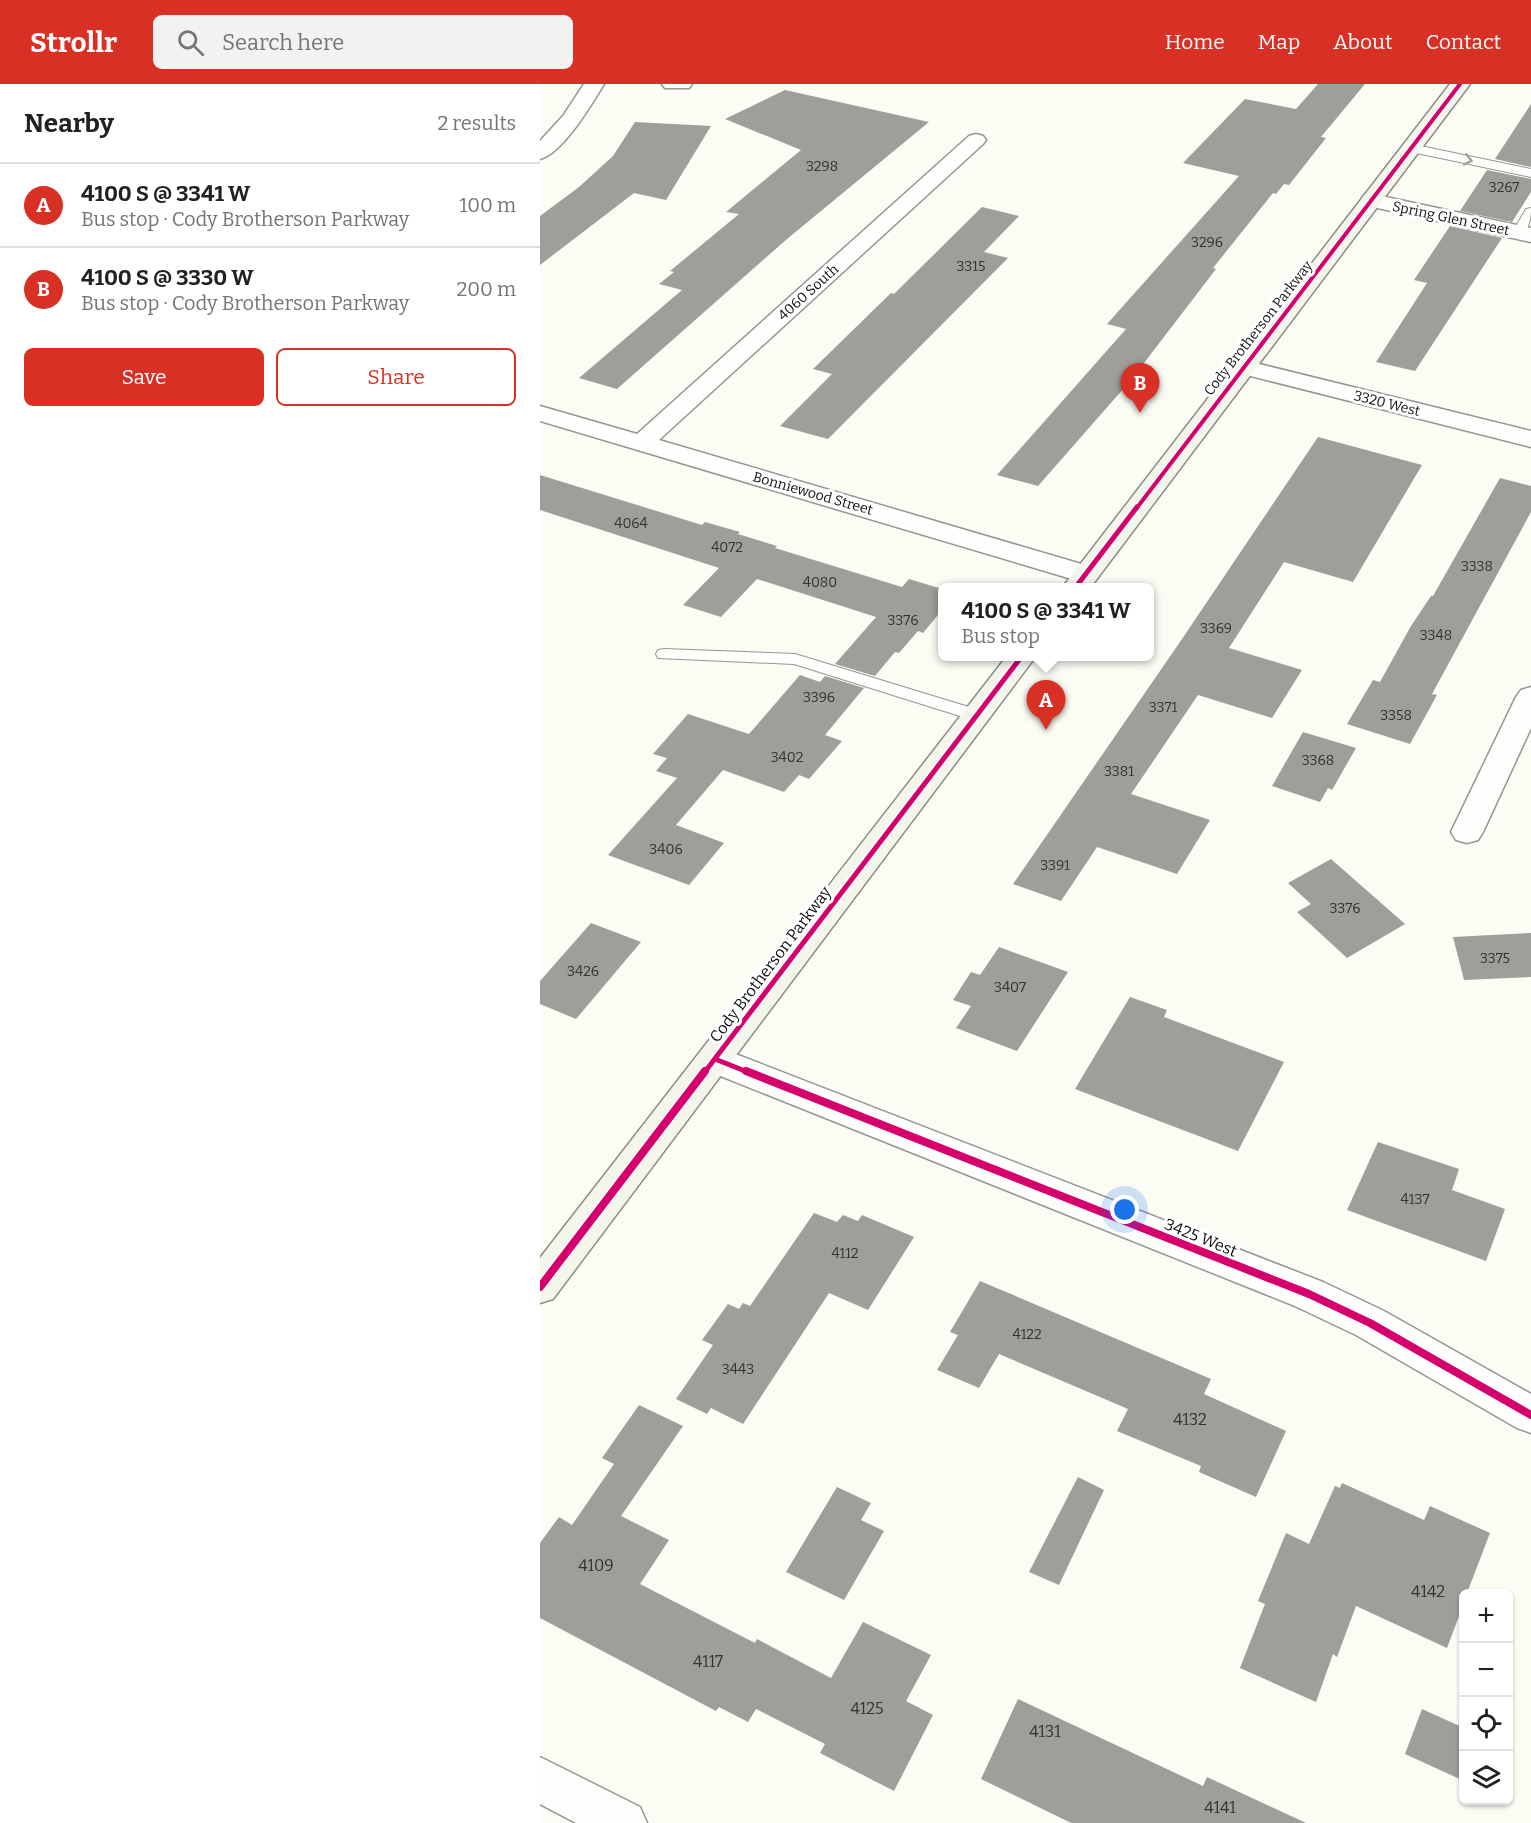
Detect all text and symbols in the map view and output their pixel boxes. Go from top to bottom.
search box [153,15,573,69]
text: Strollr [30,26,117,59]
icon: search [174,26,207,59]
text: Search here [222,29,344,56]
text: Home [1165,29,1225,55]
text: Map [1258,29,1300,55]
text: About [1333,29,1393,55]
text: Contact [1426,29,1501,55]
text: Nearby [24,108,114,139]
text: 2 results [437,111,516,135]
one-way arrow [1463,153,1473,166]
house number: 3298 [806,158,838,175]
house number: 3267 [1489,179,1519,196]
text: 4100 S @ 3341 W [81,180,250,207]
text: A [36,193,51,217]
text: 100 m [459,193,516,217]
street label: Spring Glen Street [1391,198,1511,239]
text: Bus stop · Cody Brotherson Parkway [81,207,409,231]
house number: 3296 [1191,234,1223,251]
street label: Cody Brotherson Parkway [1201,257,1317,399]
house number: 3315 [957,258,985,275]
street label: 4060 South [775,261,842,324]
text: 4100 S @ 3330 W [81,264,254,291]
text: B [37,277,50,301]
text: 200 m [456,277,516,301]
text: Bus stop · Cody Brotherson Parkway [81,291,409,315]
button: Save [24,348,264,406]
button: Share [276,348,516,406]
pin: B [1120,364,1160,413]
street label: 3320 West [1352,387,1422,420]
street label: Bonniewood Street [751,468,875,519]
house number: 4064 [614,515,648,532]
house number: 4072 [711,539,743,556]
house number: 3338 [1461,558,1493,575]
house number: 4080 [803,574,837,591]
popup [938,583,1154,661]
text: 4100 S @ 3341 W [961,597,1131,624]
house number: 3376 [888,612,918,629]
house number: 3369 [1200,620,1232,637]
text: Bus stop [961,624,1040,648]
house number: 3348 [1420,627,1452,644]
pin: A [1026,680,1066,730]
house number: 3396 [803,689,835,706]
house number: 3371 [1149,699,1178,716]
house number: 3358 [1380,707,1412,724]
house number: 3402 [771,749,803,766]
house number: 3368 [1302,752,1334,769]
house number: 3381 [1104,763,1134,780]
house number: 3406 [649,841,683,858]
house number: 3391 [1040,857,1070,874]
street label: Cody Brotherson Parkway [706,882,835,1046]
house number: 3376 [1330,900,1360,917]
house number: 3375 [1480,950,1510,967]
house number: 3426 [567,963,599,980]
house number: 3407 [994,979,1026,996]
house number: 4137 [1401,1191,1429,1208]
your location [1110,1195,1139,1224]
street label: 3425 West [1162,1214,1240,1261]
house number: 4112 [831,1245,859,1262]
house number: 4122 [1012,1326,1042,1343]
house number: 3443 [722,1361,754,1378]
house number: 4132 [1173,1410,1207,1429]
house number: 4109 [578,1556,614,1575]
house number: 4142 [1411,1582,1445,1601]
map controls [1459,1589,1513,1805]
button: + [1459,1589,1513,1643]
button: − [1459,1643,1513,1697]
house number: 4117 [693,1652,723,1671]
button: locate [1459,1697,1513,1751]
house number: 4125 [850,1699,884,1718]
house number: 4131 [1029,1722,1061,1741]
button: layers [1459,1751,1513,1805]
house number: 4141 [1204,1798,1236,1817]

